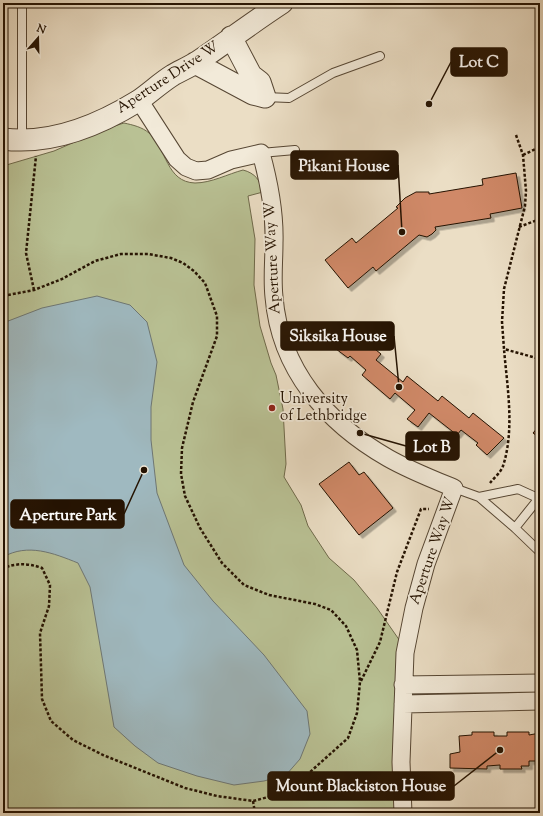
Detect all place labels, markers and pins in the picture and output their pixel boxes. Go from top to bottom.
callout: Lot C [451,48,507,76]
callout: Pikani House [291,151,398,179]
callout: Siksika House [281,322,394,350]
place label: University of Lethbridge [280,389,367,427]
marker: University of Lethbridge [267,403,277,413]
callout: Lot B [406,432,459,460]
callout: Aperture Park [11,500,124,528]
callout: Mount Blackiston House [268,772,454,800]

